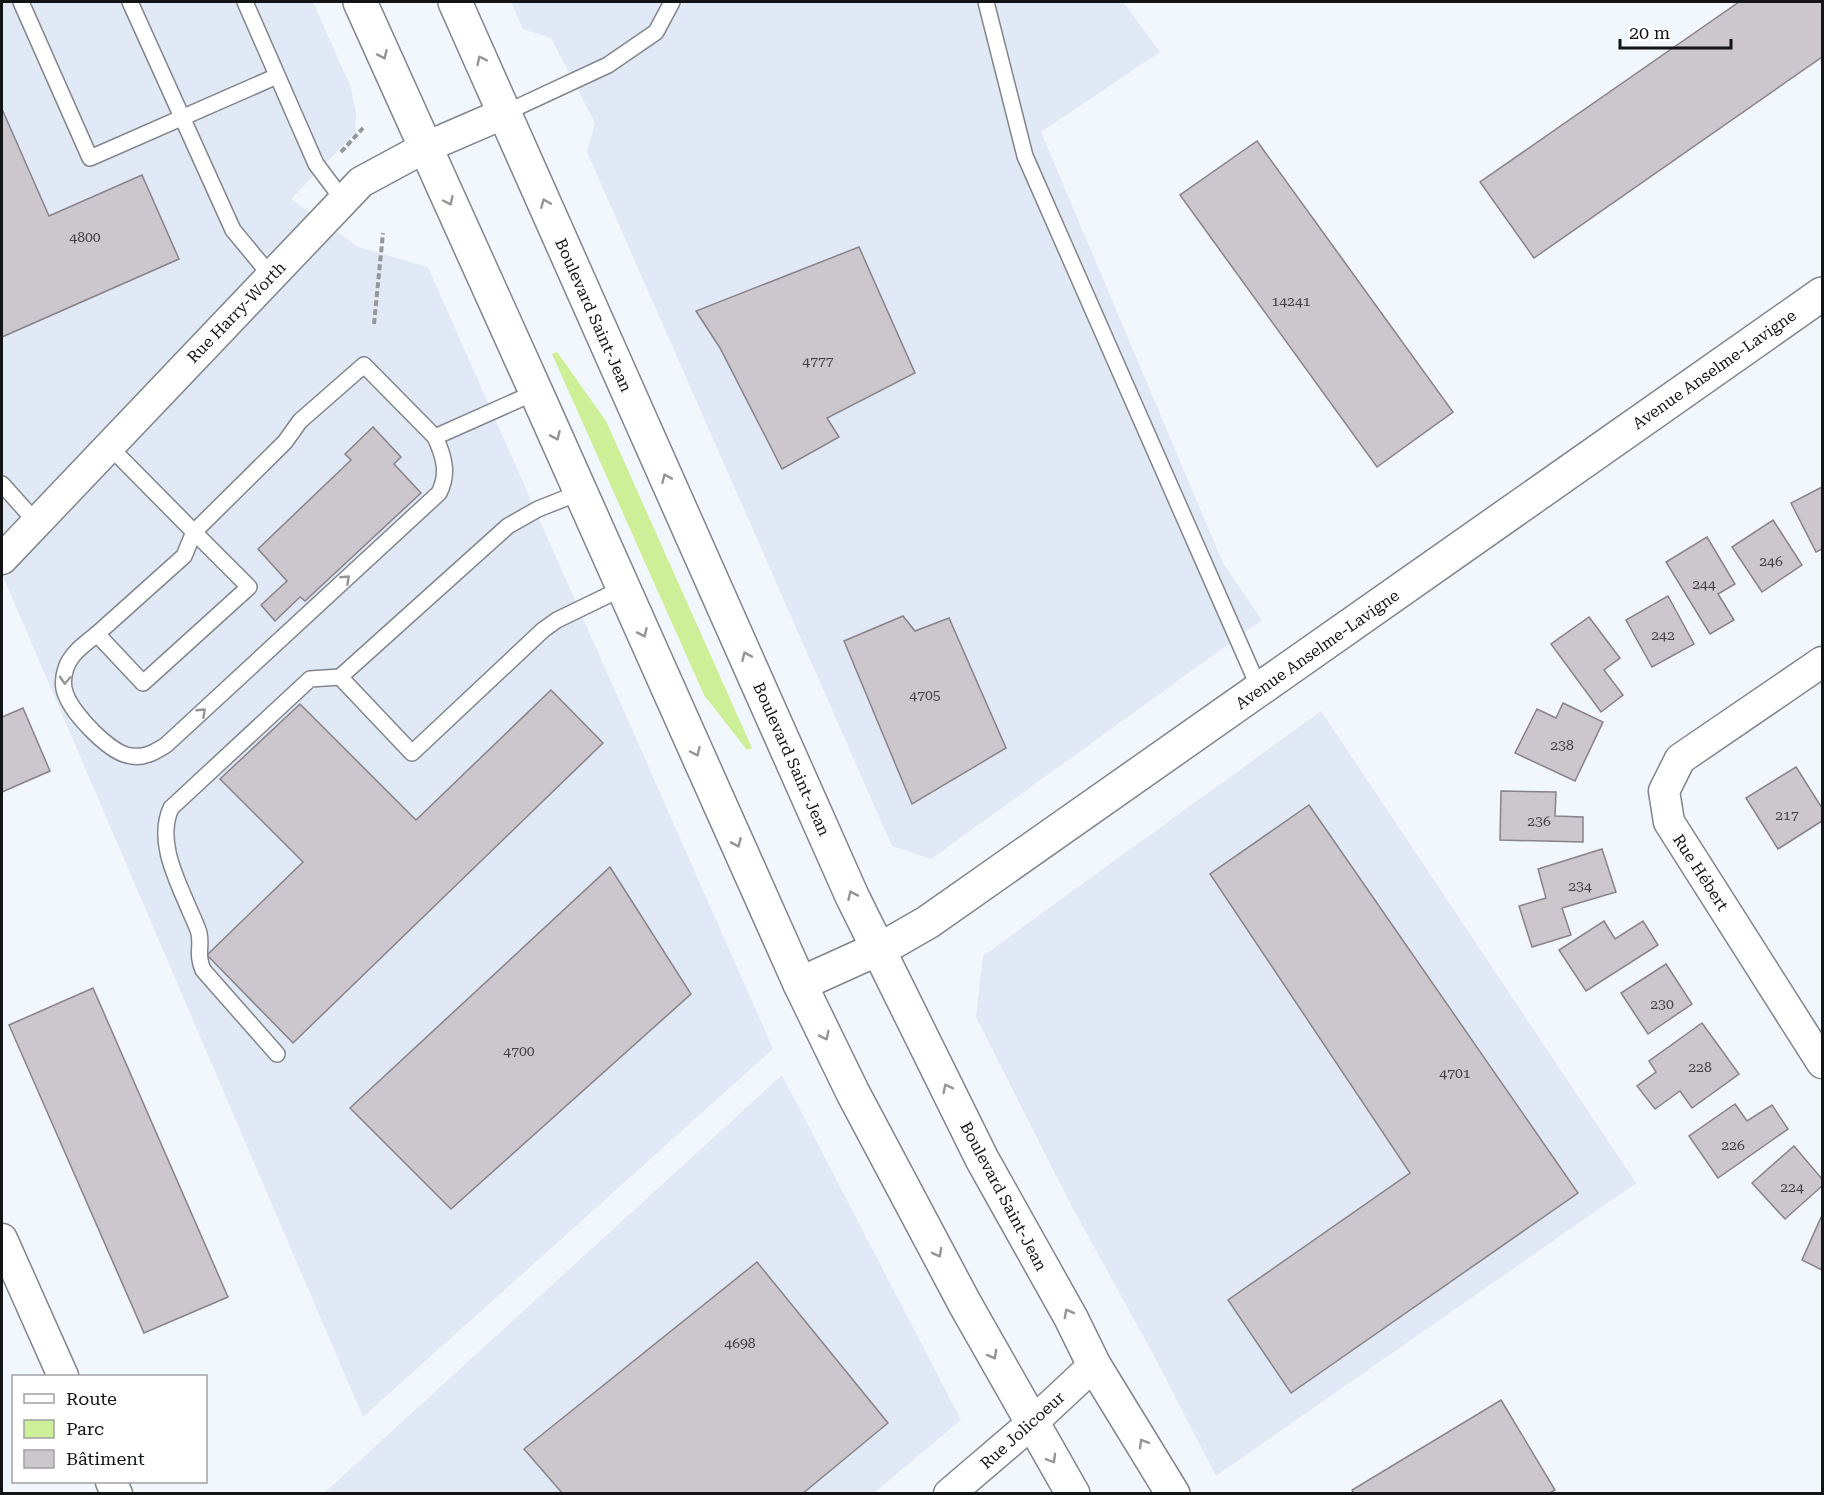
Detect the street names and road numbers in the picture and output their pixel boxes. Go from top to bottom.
street label: Boulevard Saint-Jean [551,236,636,395]
street label: Rue Harry-Worth [183,258,289,367]
street label: Avenue Anselme-Lavigne [1629,305,1800,433]
street label: Avenue Anselme-Lavigne [1232,585,1403,713]
street label: Boulevard Saint-Jean [749,680,834,839]
street label: Rue Hébert [1669,830,1732,914]
street label: Boulevard Saint-Jean [956,1118,1051,1274]
street label: Rue Jolicoeur [976,1387,1069,1473]

